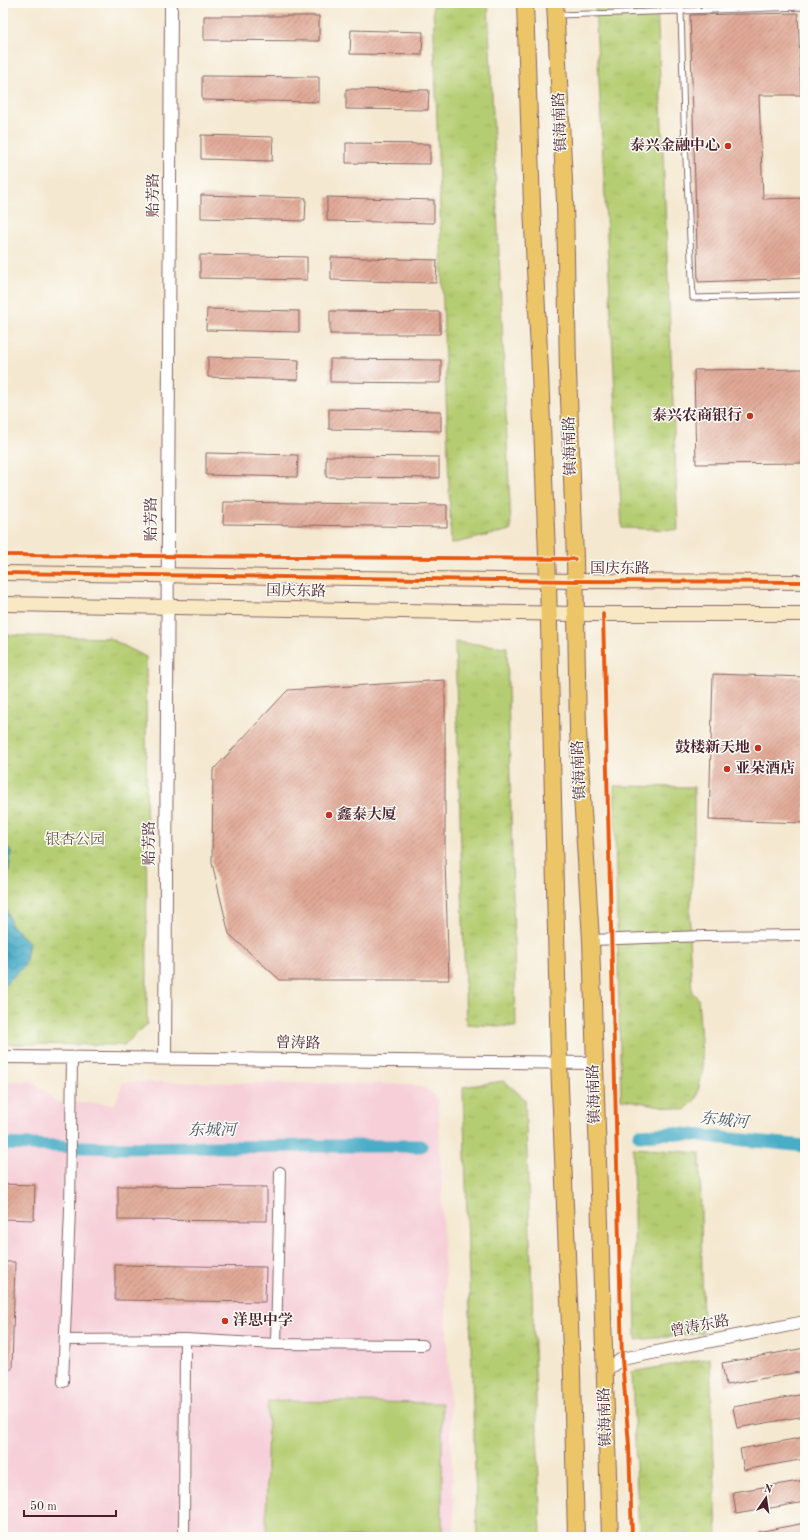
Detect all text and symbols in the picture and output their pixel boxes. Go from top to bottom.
street label: 镇海南路 [550,92,570,152]
place label: 泰兴金融中心 [630,137,720,154]
marker: 泰兴金融中心 [723,141,733,151]
street label: 贻芳路 [145,172,162,218]
place label: 泰兴农商银行 [652,406,742,424]
marker: 泰兴农商银行 [745,411,755,421]
street label: 镇海南路 [560,416,580,476]
street label: 贻芳路 [143,496,160,542]
street label: 国庆东路 [590,560,650,577]
street label: 国庆东路 [266,582,326,600]
place label: 鼓楼新天地 [675,739,750,756]
street label: 镇海南路 [569,740,589,800]
marker: 鼓楼新天地 [753,743,763,753]
place label: 亚朵酒店 [735,759,795,777]
marker: 亚朵酒店 [722,764,732,774]
place label: 鑫泰大厦 [337,806,397,823]
marker: 鑫泰大厦 [324,810,334,820]
street label: 贻芳路 [141,820,158,866]
park label: 银杏公园 [45,831,105,848]
street label: 曾涛路 [275,1034,321,1052]
street label: 镇海南路 [584,1064,604,1124]
water label: 东城河 [699,1109,752,1132]
water label: 东城河 [188,1121,239,1139]
place label: 洋思中学 [233,1311,293,1329]
street label: 曾涛东路 [669,1312,731,1340]
marker: 洋思中学 [220,1316,230,1326]
street label: 镇海南路 [595,1387,615,1447]
north arrow [746,1478,786,1518]
text: N [763,1483,774,1496]
scale bar [24,1492,116,1518]
text: 50 m [30,1500,57,1513]

